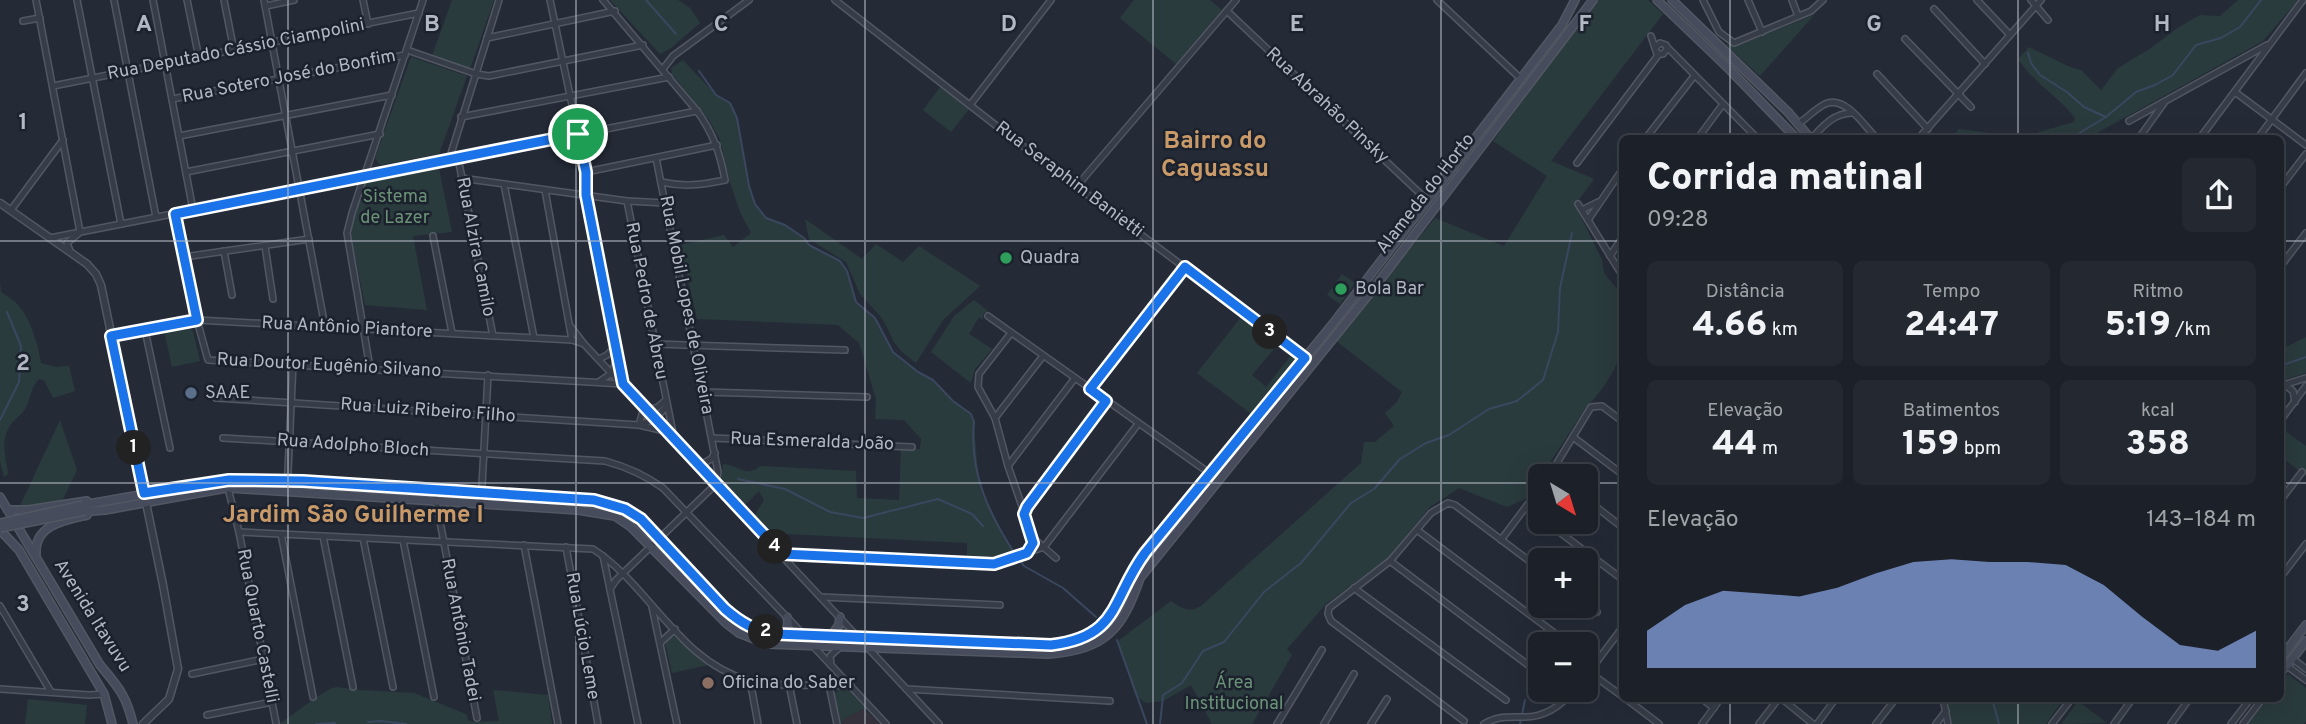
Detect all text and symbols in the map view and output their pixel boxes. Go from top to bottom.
text: A [136,11,152,40]
text: B [424,11,440,40]
text: C [714,11,728,40]
text: D [1001,11,1017,40]
text: E [1290,11,1304,40]
text: F [1578,11,1592,40]
text: G [1866,11,1882,40]
text: H [2154,11,2170,40]
street label: Rua Deputado Cássio Ciampolini [105,14,367,86]
street label: Rua Abrahão Pinsky [1260,43,1394,169]
street label: Rua Sotero José do Bonfim [180,45,398,109]
pin [548,104,608,164]
text: 1 [18,109,28,138]
icon: arrive [559,115,597,153]
street label: Rua Seraphim Banietti [990,117,1148,243]
district label: Bairro do Caguassu [1161,127,1269,185]
street label: Alameda do Horto [1372,129,1480,259]
text: Corrida matinal [1647,155,1924,204]
button: share [2182,158,2256,232]
street label: Rua Alzira Camilo [450,175,500,319]
park label: Sistema de Lazer [360,186,430,230]
street label: Rua Mobil Lopes de Oliveira [653,194,719,416]
text: 09:28 [1647,206,1709,235]
street label: Rua Pedro de Abreu [619,220,673,382]
place label: Quadra [1020,247,1079,270]
marker: Quadra [998,250,1014,266]
place label: Bola Bar [1355,278,1424,301]
text: Distância [1706,280,1785,304]
text: Tempo [1923,280,1980,304]
text: Ritmo [2132,280,2183,304]
marker: Bola Bar [1333,281,1349,297]
text: 4.66 [1692,304,1767,348]
text: 24:47 [1904,304,1999,348]
text: 5:19 [2105,304,2171,348]
street label: Rua Antônio Piantore [261,312,433,344]
pin: 3 [1252,314,1288,350]
text: km [1767,318,1798,342]
text: /km [2171,318,2211,342]
text: 3 [1264,319,1275,343]
street label: Rua Doutor Eugênio Silvano [216,349,442,383]
text: 2 [16,350,30,379]
place label: SAAE [205,382,250,405]
marker: SAAE [183,385,199,401]
street label: Rua Luiz Ribeiro Filho [340,393,516,429]
text: Elevação [1707,399,1783,423]
text: Batimentos [1903,399,2000,423]
text: kcal [2141,399,2175,423]
text: 44 [1712,423,1758,467]
text: 159 [1902,423,1959,467]
text: 358 [2126,423,2190,467]
street label: Rua Esmeralda João [730,428,894,456]
street label: Rua Adolpho Bloch [276,429,430,463]
pin: 1 [116,430,152,466]
text: 1 [130,435,137,459]
text: m [1758,437,1778,461]
text: bpm [1959,437,2001,461]
north arrow [1528,464,1598,534]
map controls [1528,464,1598,702]
district label: Jardim São Guilherme I [222,501,484,531]
text: Elevação [1647,506,1739,535]
text: 143–184 m [2146,506,2256,535]
pin: 4 [758,530,792,564]
text: 4 [768,534,781,558]
street label: Rua Quarto Castelli [231,547,283,705]
button: + [1528,548,1598,618]
street label: Avenida Itavuvu [48,555,136,677]
street label: Rua Antônio Tadei [435,556,485,704]
street label: Rua Lúcio Leme [559,571,605,701]
text: 3 [16,591,30,620]
pin: 2 [748,614,784,650]
text: 2 [760,619,771,643]
button: − [1528,632,1598,702]
park label: Área Institucional [1185,670,1283,716]
place label: Oficina do Saber [722,672,855,695]
marker: Oficina do Saber [700,675,716,691]

